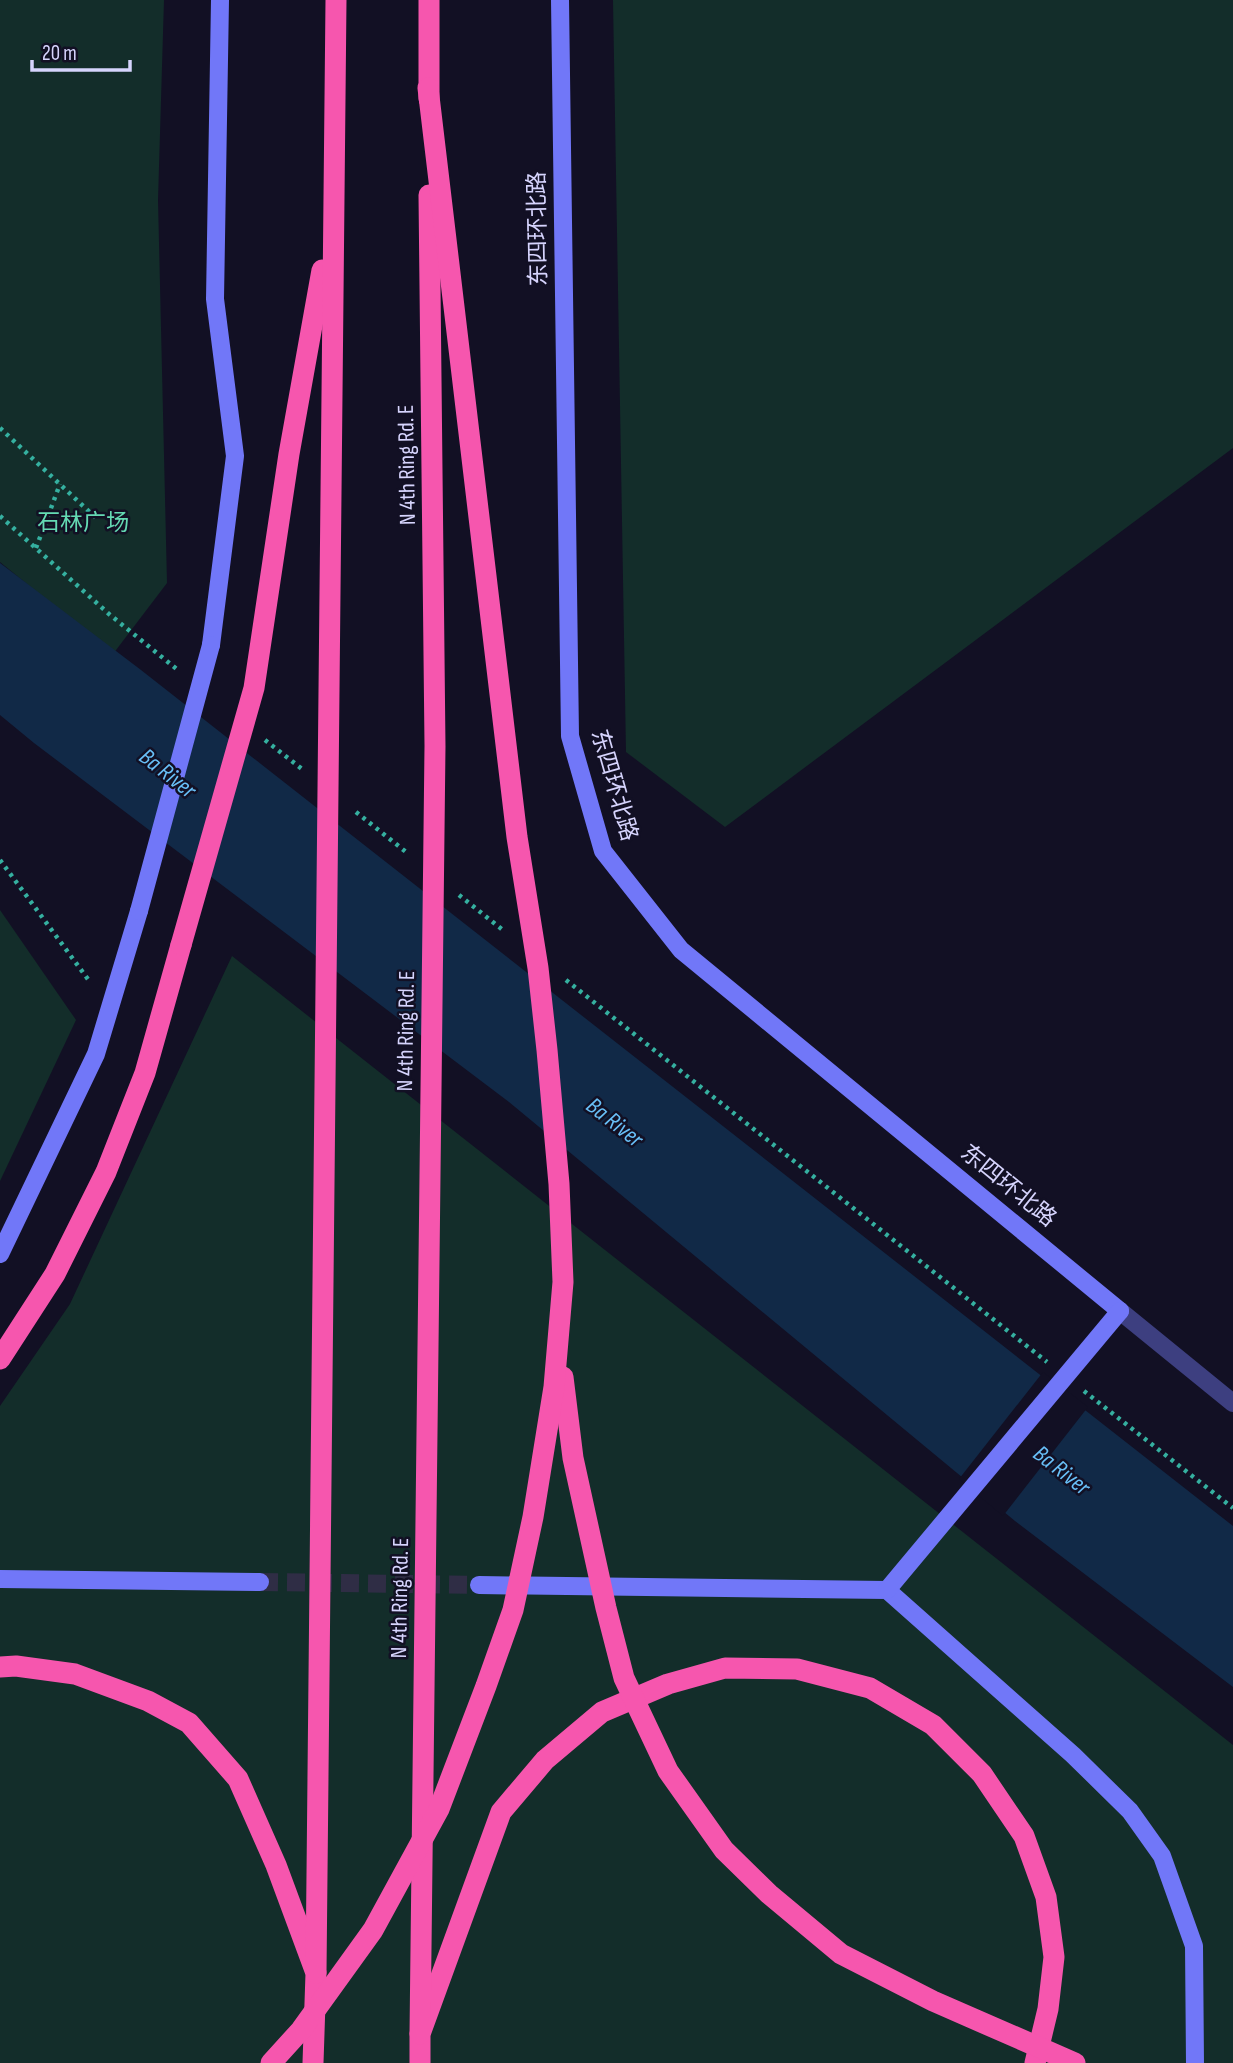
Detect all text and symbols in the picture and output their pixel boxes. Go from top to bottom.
scale bar [32,28,130,72]
text: 20 m [42,41,77,66]
street label: 东四环北路 [523,171,553,287]
street label: N 4th Ring Rd. E [392,404,422,525]
park label: 石林广场 [37,509,129,537]
street label: 东四环北路 [585,726,643,844]
water label: Ba River [133,742,203,805]
street label: N 4th Ring Rd. E [391,971,421,1092]
water label: Ba River [580,1091,650,1154]
street label: 东四环北路 [955,1139,1062,1233]
water label: Ba River [1027,1439,1097,1502]
street label: N 4th Ring Rd. E [385,1538,415,1659]

